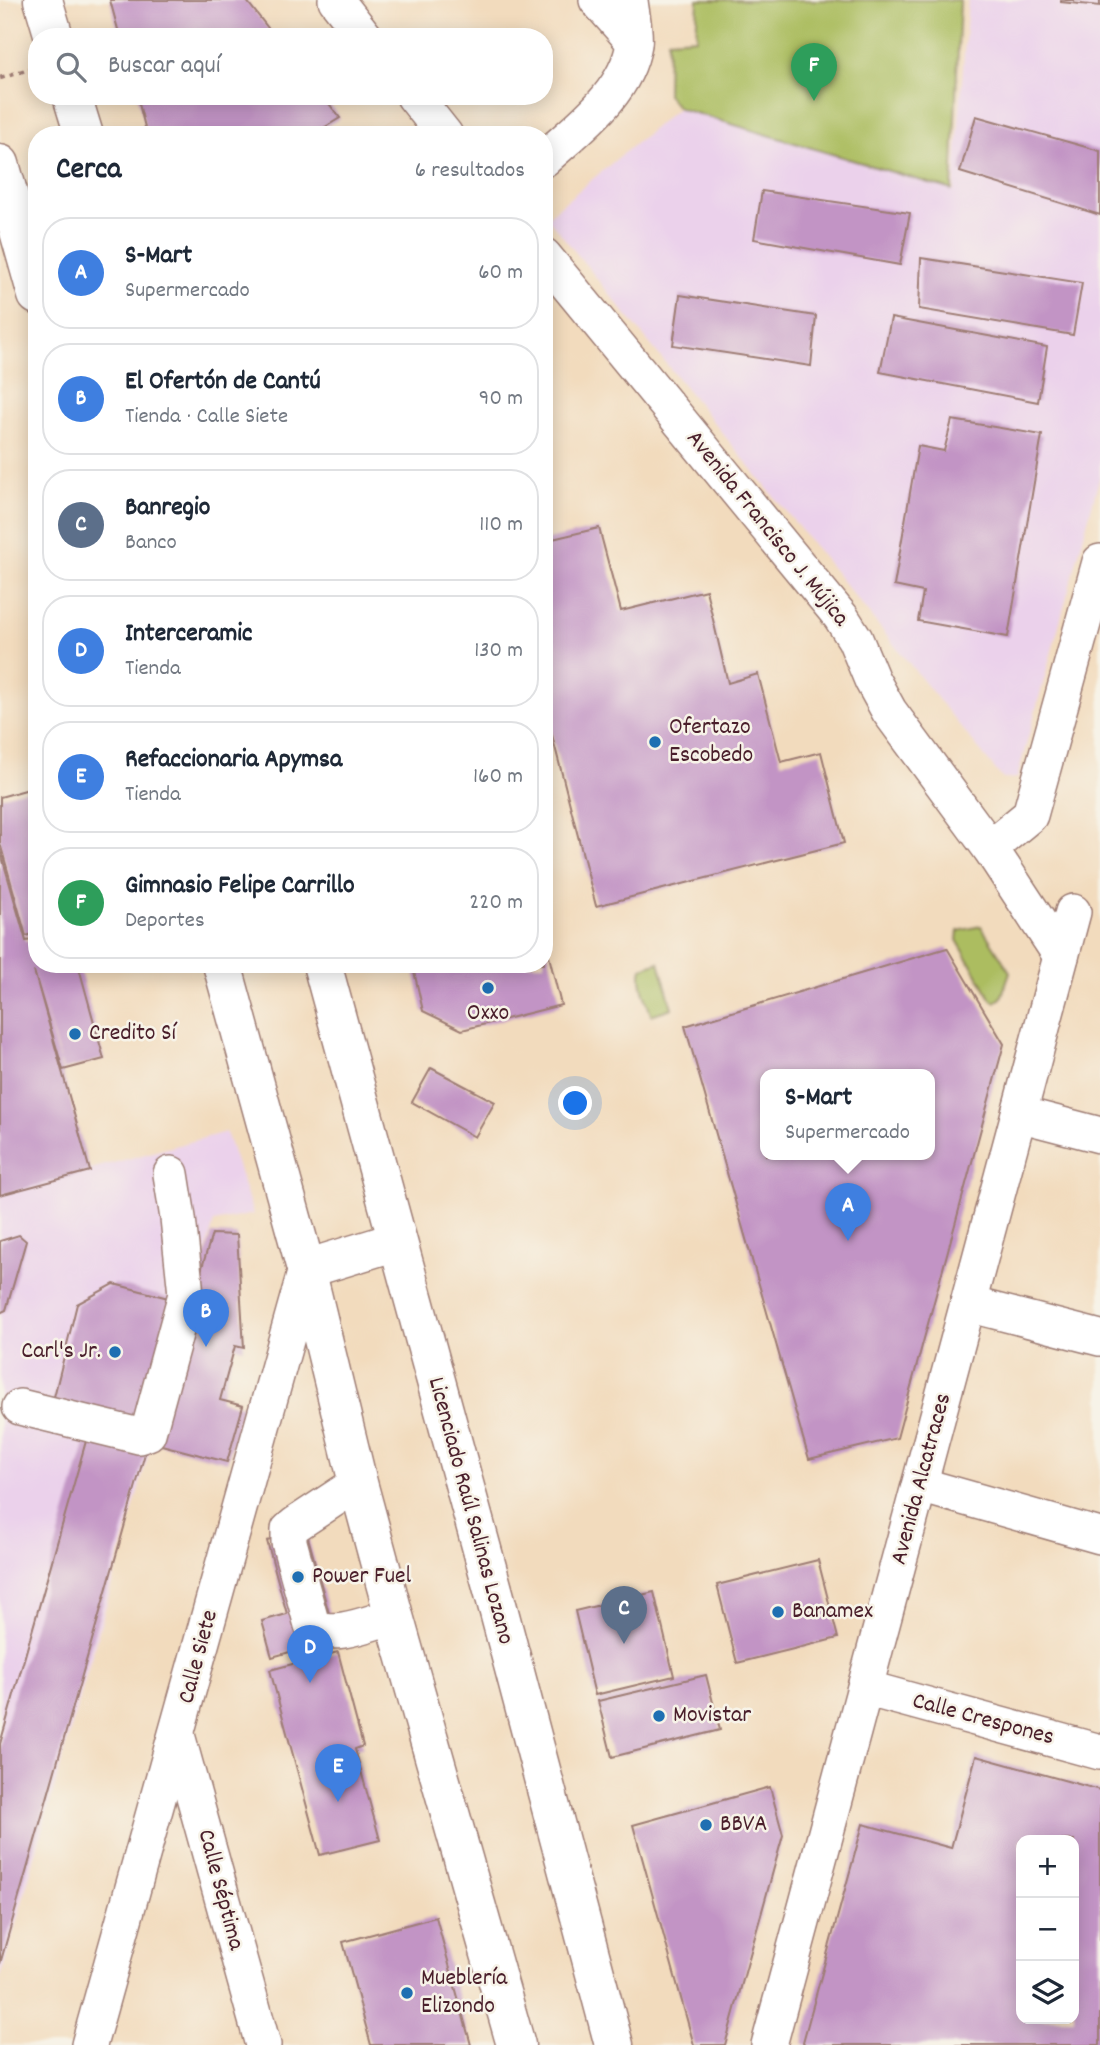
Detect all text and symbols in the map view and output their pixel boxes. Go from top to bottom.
search box [28,28,553,105]
pin: F [791,43,837,101]
icon: search [52,48,90,86]
text: Buscar aquí [108,48,220,85]
text: Cerca [56,150,121,193]
text: 6 resultados [415,155,525,188]
text: S-Mart [125,238,192,275]
text: A [75,257,87,290]
text: 60 m [478,257,523,290]
text: Supermercado [125,275,250,308]
text: El Ofertón de Cantú [125,364,321,401]
text: B [76,383,86,416]
text: 90 m [479,383,523,416]
text: Tienda · Calle Siete [125,401,288,434]
street label: Avenida Francisco J. Mújica [677,424,857,635]
text: Banregio [125,490,210,527]
text: C [75,509,87,542]
text: 110 m [479,509,523,542]
text: Banco [125,527,177,560]
text: Interceramic [125,616,253,653]
text: D [75,635,87,668]
text: 130 m [474,635,523,668]
text: Tienda [125,653,181,686]
place label: Ofertazo Escobedo [669,711,753,773]
marker: Ofertazo Escobedo [647,734,663,750]
text: Refaccionaria Apymsa [125,742,342,779]
text: E [76,761,86,794]
text: 160 m [473,761,523,794]
text: Tienda [125,779,181,812]
text: Gimnasio Felipe Carrillo [125,868,355,905]
text: F [76,887,86,920]
text: 220 m [469,887,523,920]
text: Deportes [125,905,205,938]
marker: Oxxo [480,980,496,996]
place label: Oxxo [467,997,509,1031]
place label: Credito Sí [89,1017,178,1051]
marker: Credito Sí [67,1026,83,1042]
popup [760,1069,935,1160]
text: S-Mart [785,1080,852,1117]
your location [558,1086,592,1120]
text: Supermercado [785,1117,910,1150]
pin: A [825,1183,871,1241]
pin: B [183,1289,229,1347]
place label: Carl's Jr. [21,1335,101,1369]
marker: Carl's Jr. [107,1344,123,1360]
street label: Licenciado Raúl Salinas Lozano [418,1374,522,1648]
street label: Avenida Alcatraces [883,1389,961,1569]
place label: Power Fuel [312,1560,412,1594]
marker: Power Fuel [290,1569,306,1585]
pin: C [601,1586,647,1644]
place label: Banamex [792,1595,873,1629]
marker: Banamex [770,1604,786,1620]
street label: Calle Siete [170,1606,228,1708]
pin: D [287,1625,333,1683]
street label: Calle Crespones [908,1685,1058,1755]
place label: Movistar [673,1699,751,1733]
marker: Movistar [651,1708,667,1724]
pin: E [315,1744,361,1802]
place label: BBVA [720,1808,767,1842]
marker: BBVA [698,1817,714,1833]
street label: Calle Séptima [188,1826,253,1955]
map controls [1016,1835,1079,2024]
button: + [1016,1835,1079,1898]
button: − [1016,1898,1079,1961]
button: layers [1016,1961,1079,2024]
place label: Mueblería Elizondo [421,1962,508,2024]
marker: Mueblería Elizondo [399,1985,415,2001]

